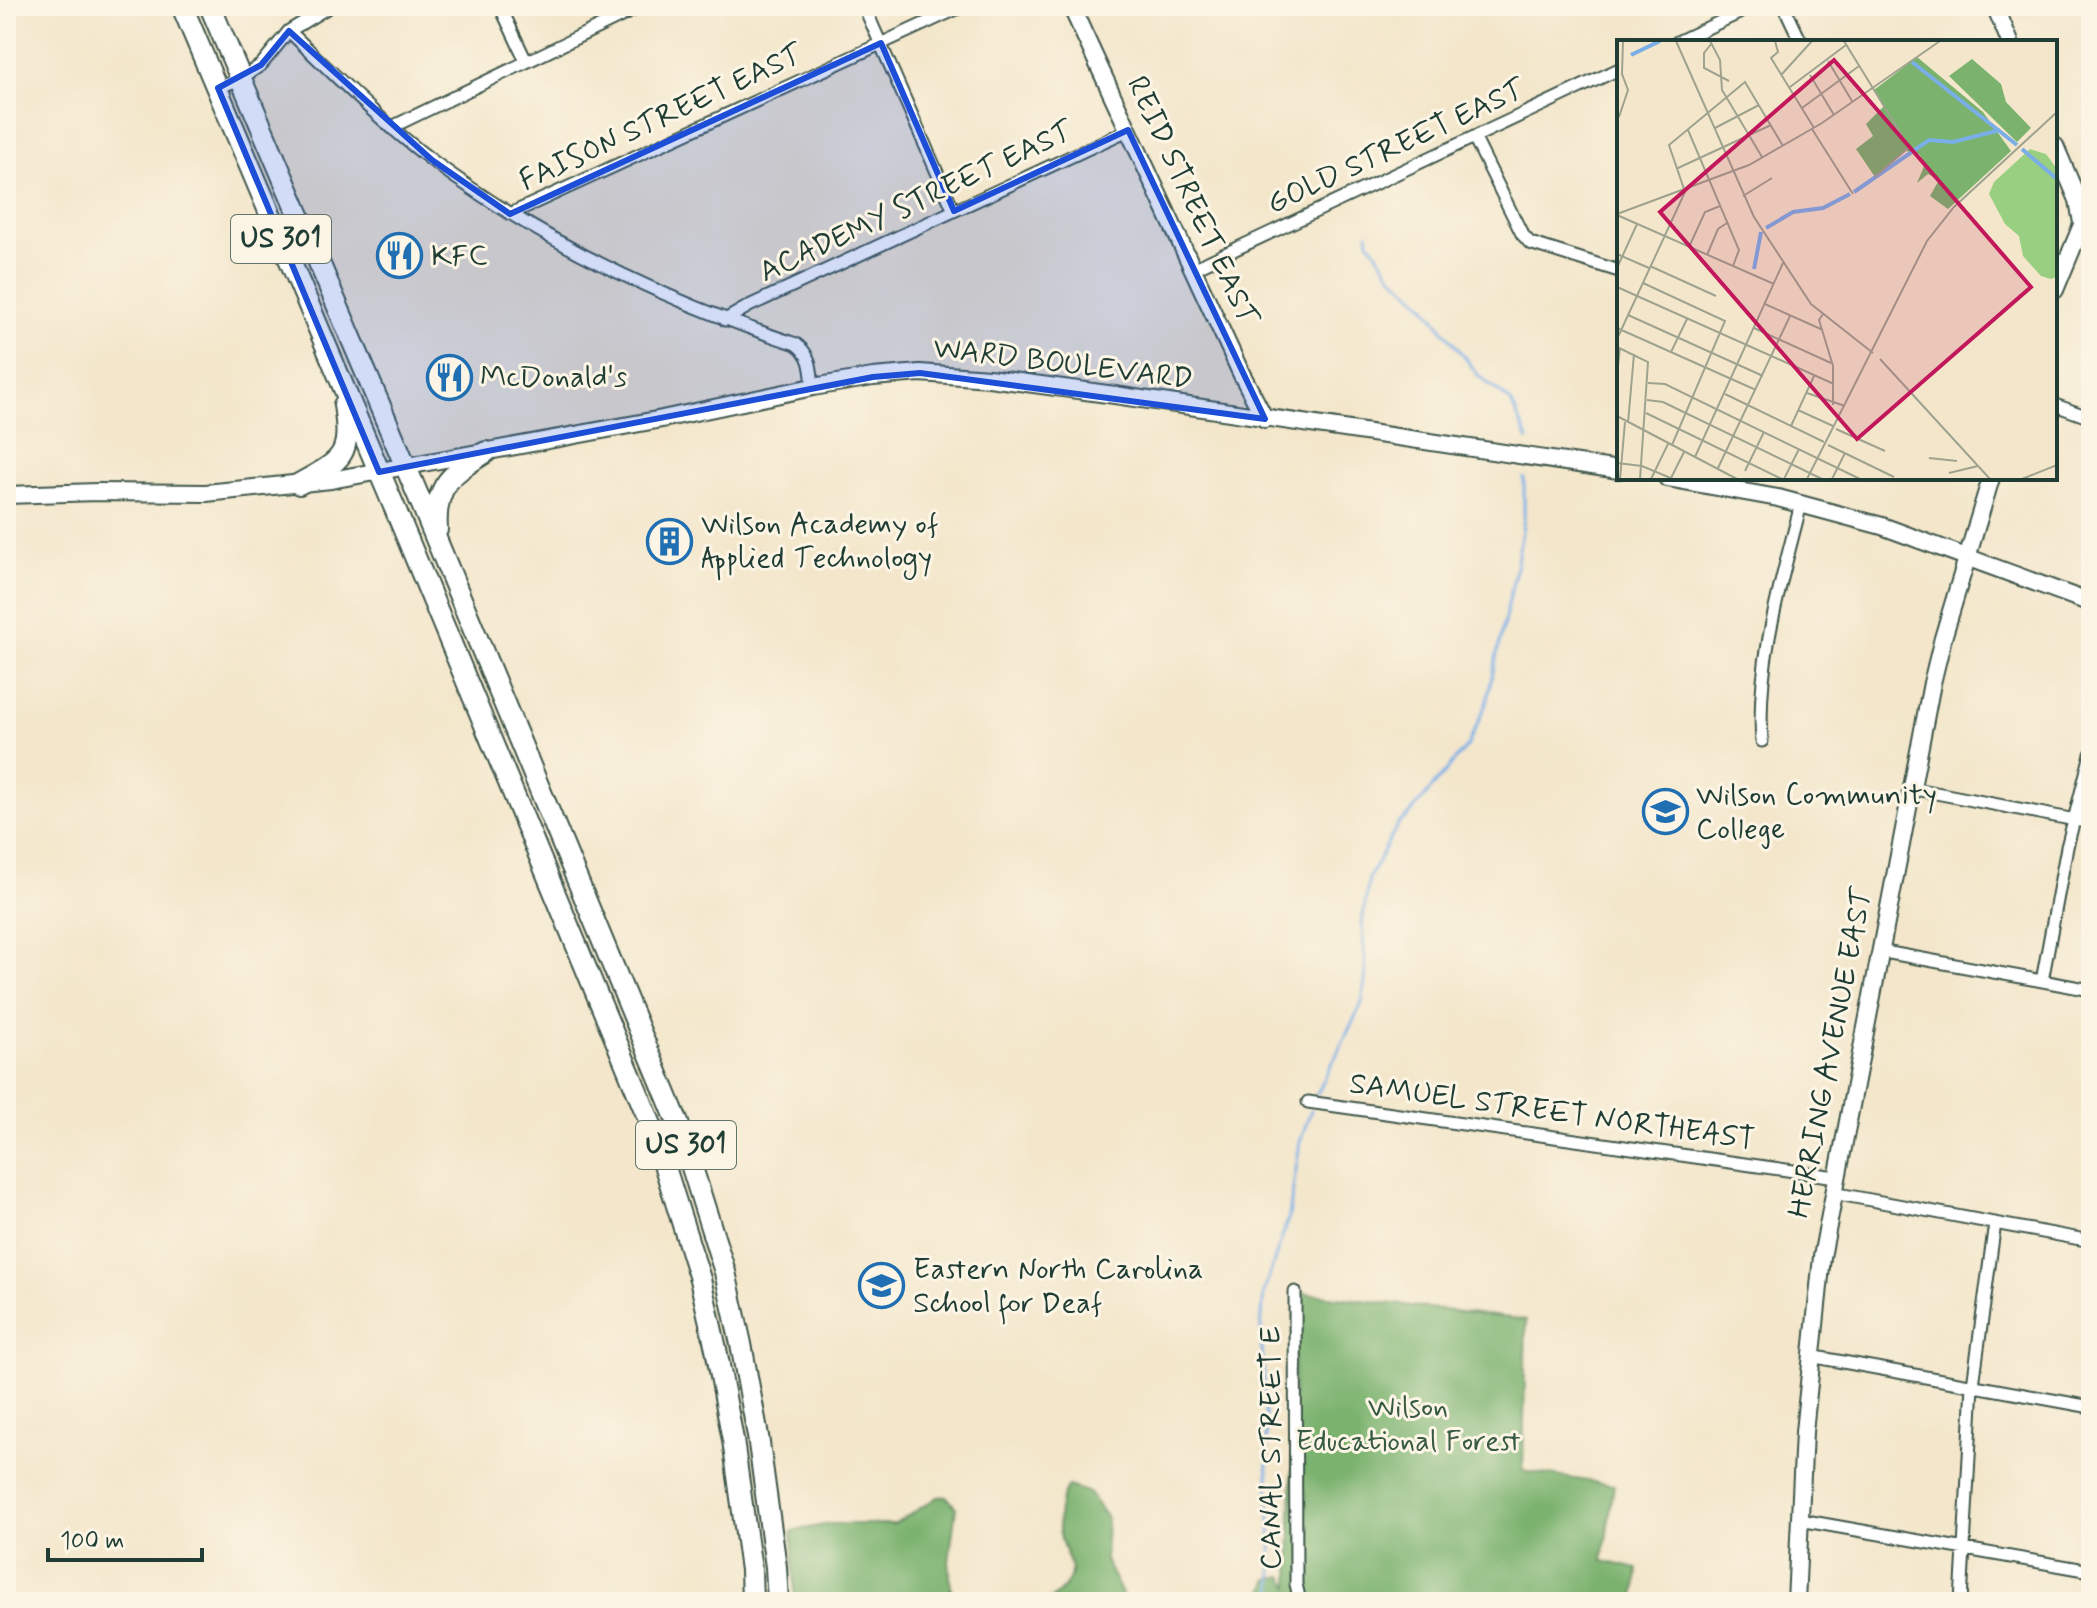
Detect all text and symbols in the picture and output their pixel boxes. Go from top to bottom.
street label: FAISON STREET EAST [513,35,810,201]
inset map [1617,40,2057,480]
street label: REID STREET EAST [1117,70,1268,333]
street label: GOLD STREET EAST [1261,70,1533,224]
street label: ACADEMY STREET EAST [753,111,1081,292]
road number: US 301 [231,215,331,263]
restaurant icon: KFC [376,232,424,280]
place label: KFC [431,237,488,276]
street label: WARD BOULEVARD [931,329,1195,399]
restaurant icon: McDonald's [425,353,473,401]
place label: McDonald's [480,358,627,397]
place label: Wilson Academy of Applied Technology [701,505,938,581]
building icon: Wilson Academy of Applied Technology [646,517,694,565]
place label: Wilson Community College [1696,776,1937,849]
school or university icon: Wilson Community College [1641,788,1689,836]
street label: HERRING AVENUE EAST [1780,883,1882,1221]
street label: SAMUEL STREET NORTHEAST [1347,1064,1757,1160]
road number: US 301 [636,1121,736,1169]
place label: Eastern North Carolina School for Deaf [913,1250,1204,1325]
school or university icon: Eastern North Carolina School for Deaf [858,1262,906,1310]
street label: CANAL STREET E [1252,1326,1291,1570]
park label: Wilson Educational Forest [1295,1388,1521,1461]
scale bar [48,1512,202,1562]
text: 100 m [60,1526,124,1557]

